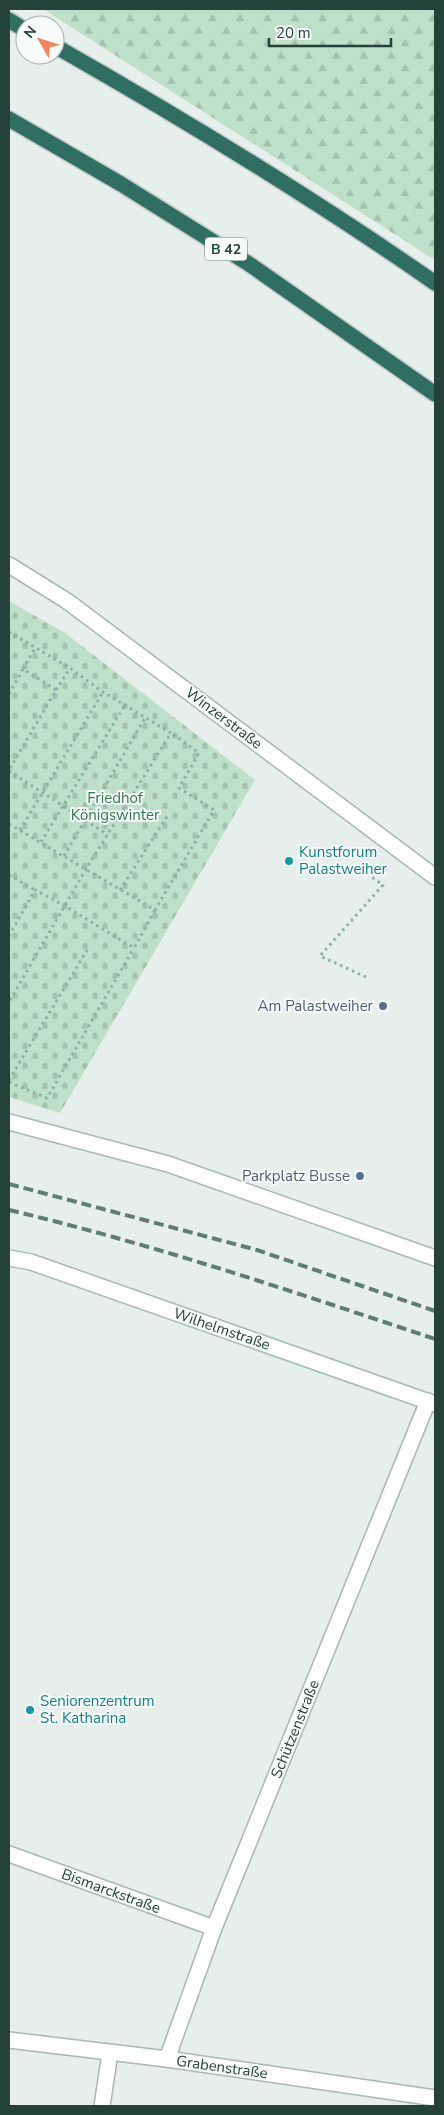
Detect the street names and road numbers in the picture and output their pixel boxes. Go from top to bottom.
road number: B 42 [205,238,247,260]
street label: Winzerstraße [181,682,267,754]
street label: Wilhelmstraße [171,1303,273,1355]
street label: Schützenstraße [266,1677,324,1781]
street label: Bismarckstraße [59,1864,163,1918]
street label: Grabenstraße [175,2051,269,2083]

